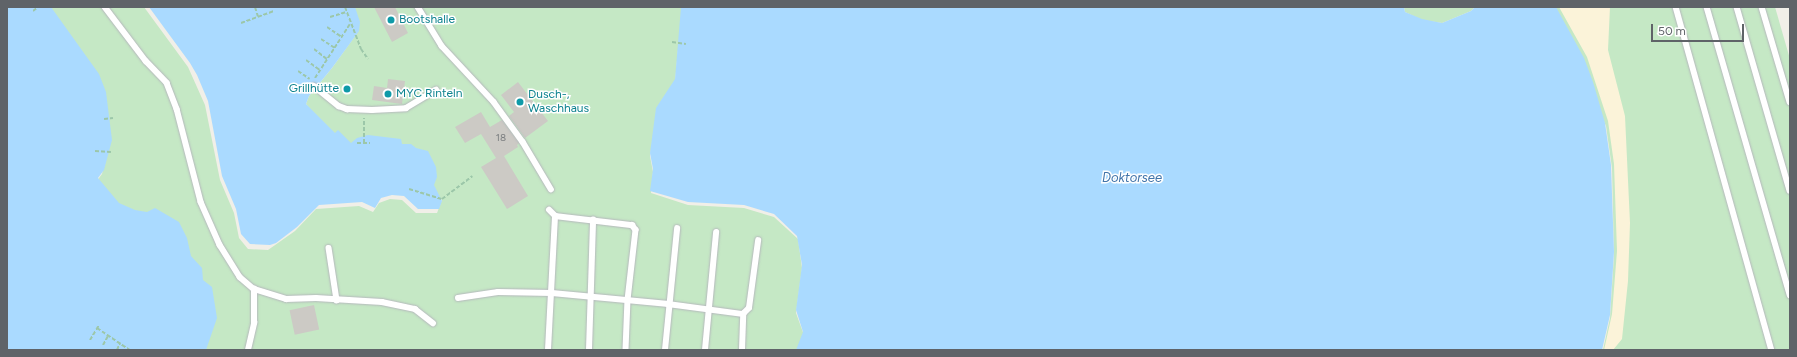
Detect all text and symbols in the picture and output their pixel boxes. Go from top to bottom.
place label: Bootshalle [399,13,455,27]
marker: Bootshalle [386,15,396,25]
scale bar [1653,16,1746,42]
text: 50 m [1658,24,1686,38]
place label: Grillhütte [289,82,339,96]
marker: Grillhütte [342,84,352,94]
place label: MYC Rinteln [396,87,462,101]
place label: Dusch-, Waschhaus [528,88,589,116]
marker: MYC Rinteln [383,89,393,99]
marker: Dusch-, Waschhaus [515,97,525,107]
house number: 18 [496,132,506,144]
water label: Doktorsee [1102,170,1162,186]

